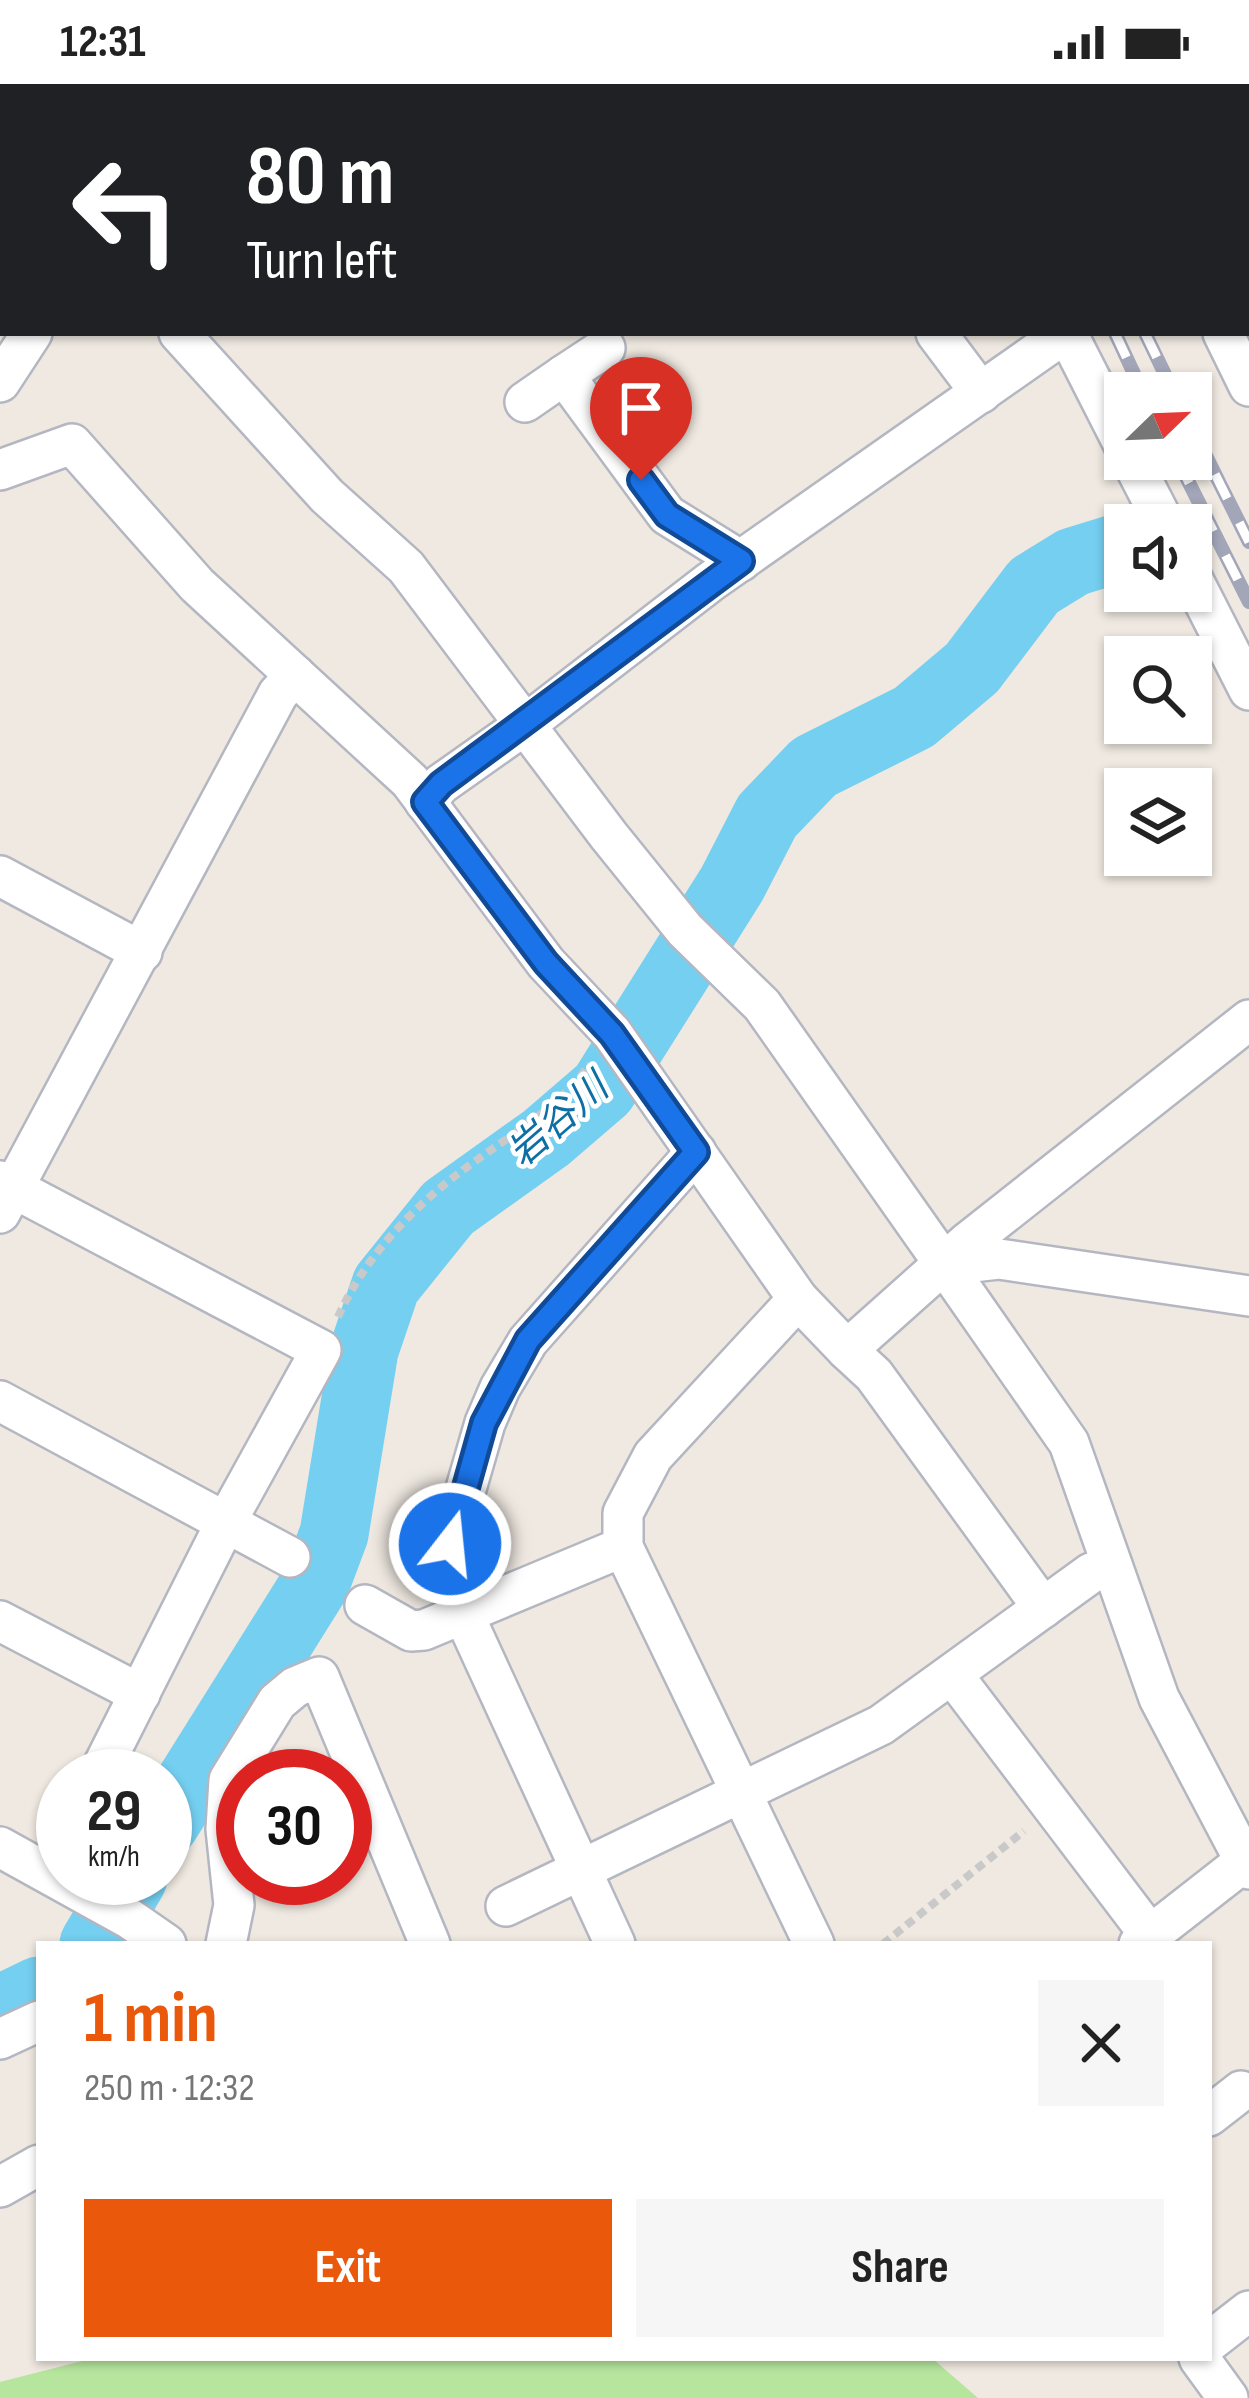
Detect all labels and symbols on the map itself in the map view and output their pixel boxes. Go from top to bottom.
pin [590,357,692,480]
north arrow [1104,372,1212,480]
water label: 岩谷川 [499,1062,621,1177]
position arrow [387,1481,513,1607]
speed limit sign: 30 [216,1749,372,1905]

